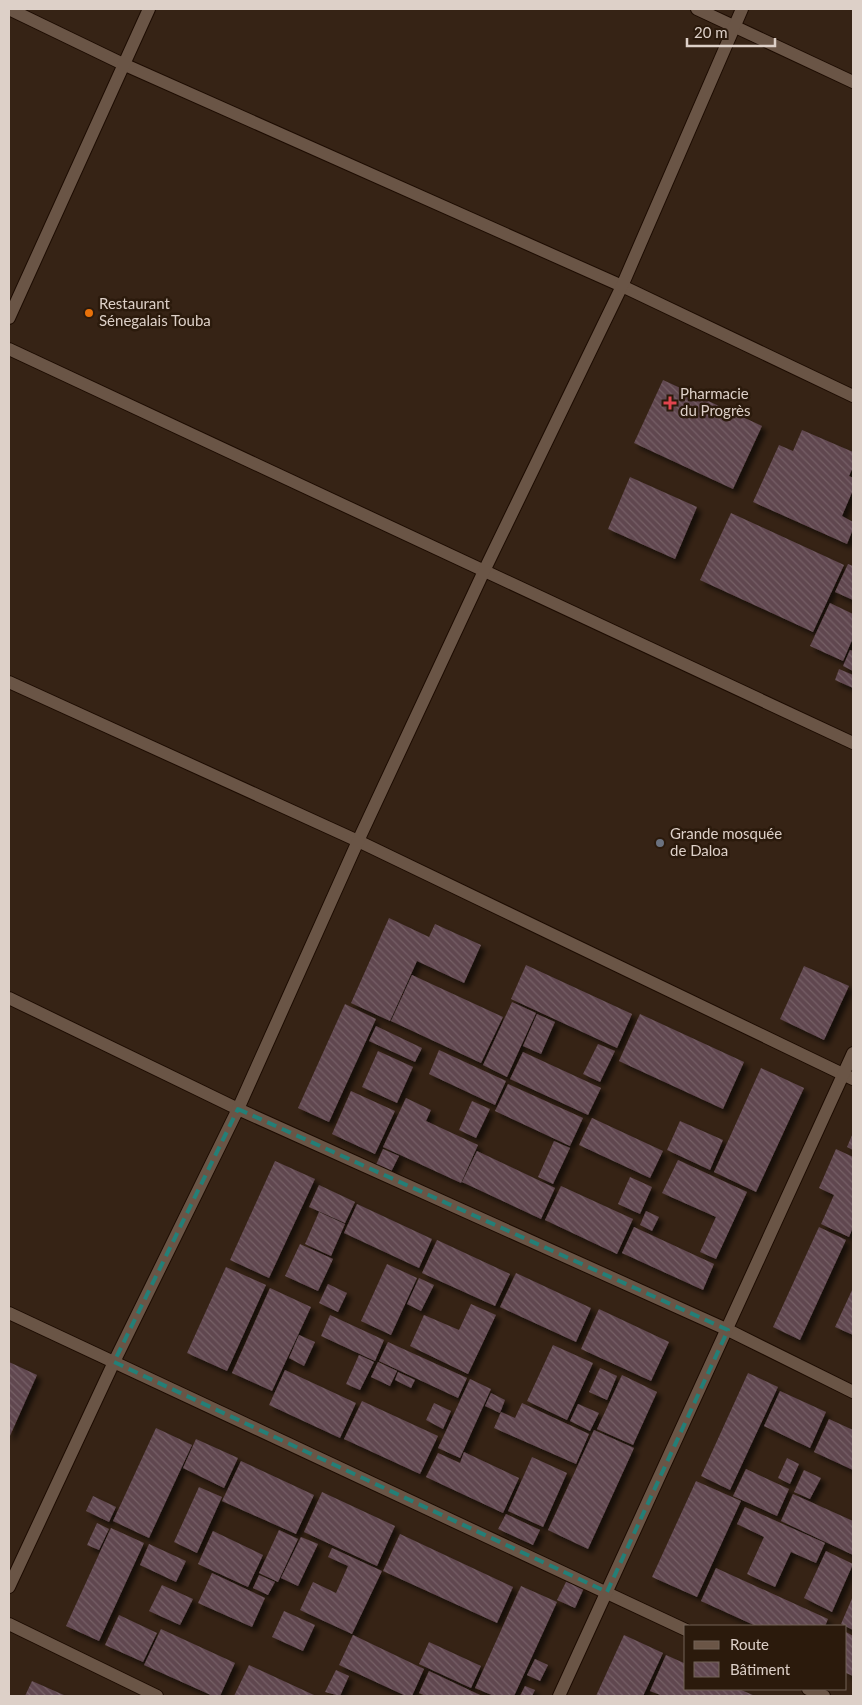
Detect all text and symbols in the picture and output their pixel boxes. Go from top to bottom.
scale bar [687,15,774,47]
text: 20 m [694,23,728,41]
place label: Restaurant Sénegalais Touba [99,294,211,329]
marker: Restaurant Sénegalais Touba [83,307,95,319]
place label: Pharmacie du Progrès [680,384,750,419]
marker: Pharmacie du Progrès [664,397,676,409]
place label: Grande mosquée de Daloa [670,824,782,859]
marker: Grande mosquée de Daloa [654,837,666,849]
legend [684,1625,847,1690]
text: Route [730,1635,769,1653]
text: Bâtiment [730,1660,791,1678]

